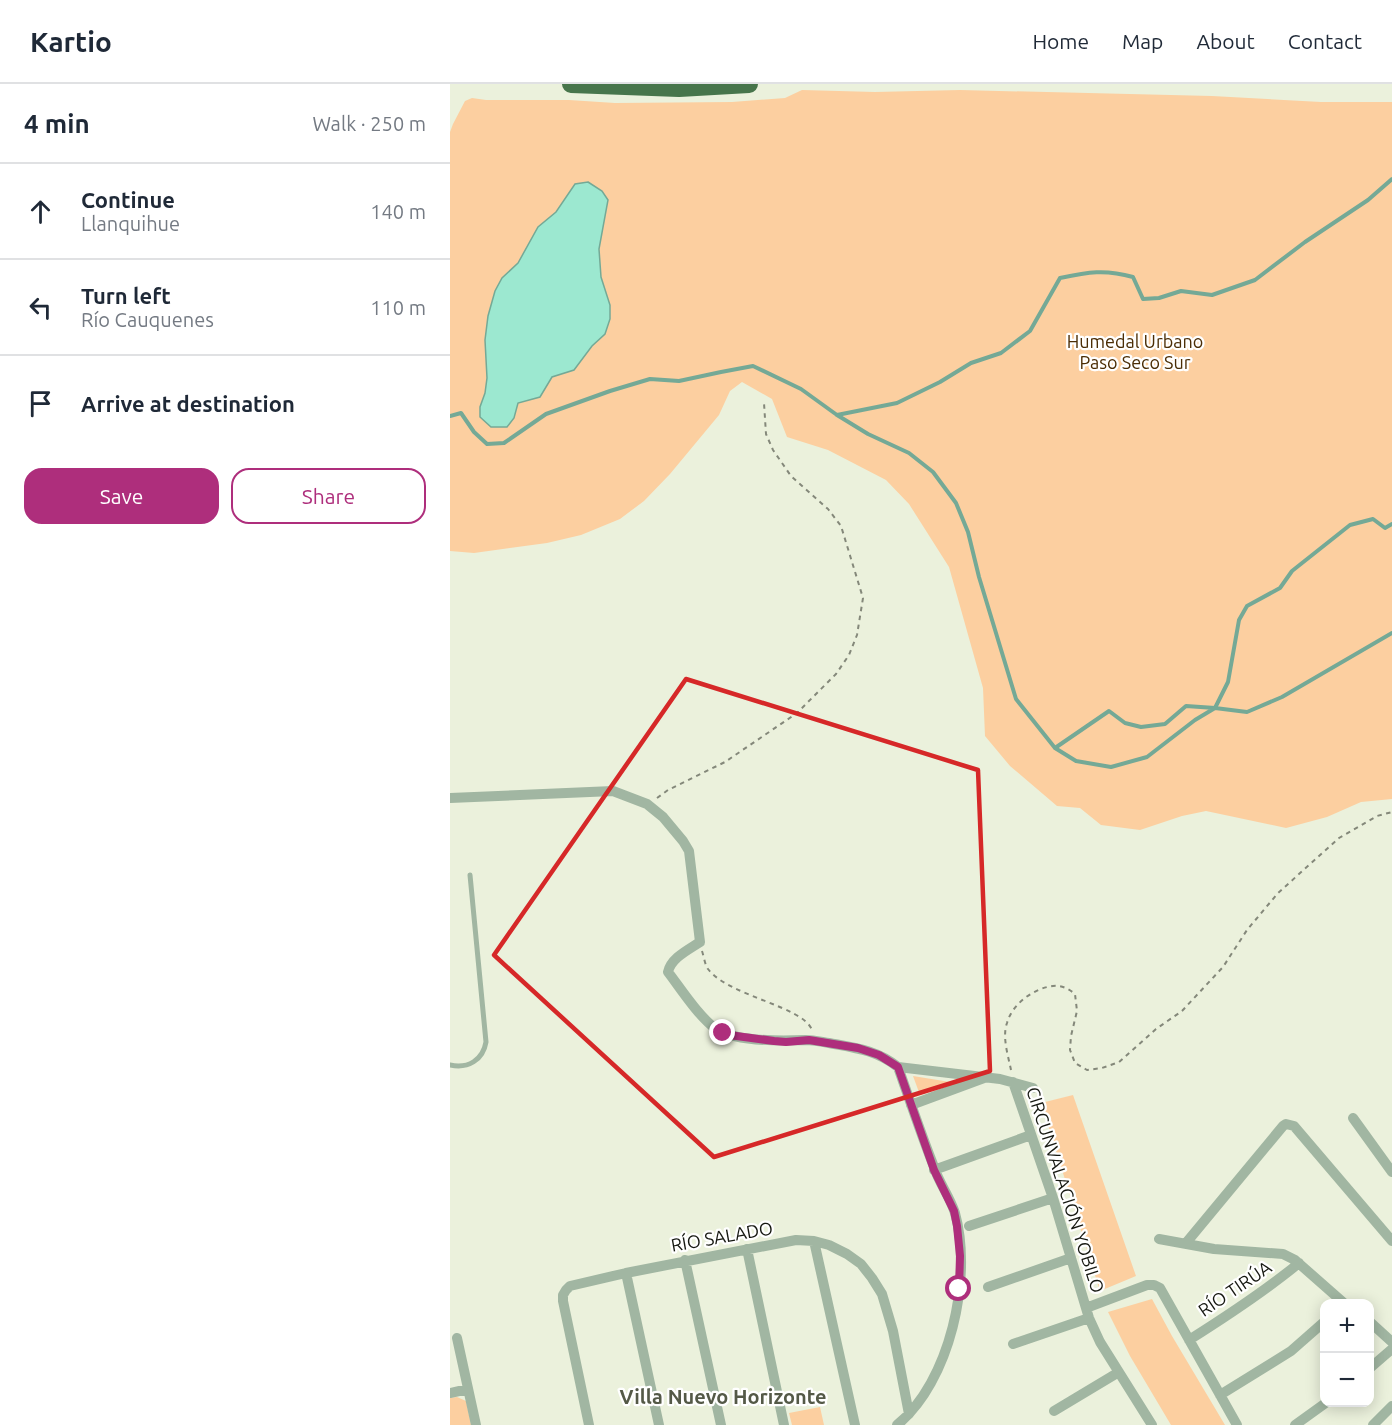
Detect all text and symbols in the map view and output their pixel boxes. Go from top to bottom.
text: Kartio [30,26,112,57]
text: Home [1032,29,1089,53]
text: Map [1122,29,1163,53]
text: About [1196,29,1255,53]
text: Contact [1288,29,1362,53]
text: 4 min [24,109,90,138]
text: Walk · 250 m [313,112,426,135]
text: Continue [81,187,175,212]
icon: ahead [24,195,57,228]
text: 140 m [370,200,426,223]
text: Llanquihue [81,212,180,235]
text: Turn left [81,283,171,308]
icon: left [24,291,57,324]
text: 110 m [370,296,426,319]
text: Río Cauquenes [81,308,214,331]
park label: Humedal Urbano Paso Seco Sur [1067,331,1203,372]
icon: arrive [24,387,57,420]
text: Arrive at destination [81,391,295,416]
button: Save [24,468,219,524]
button: Share [231,468,426,524]
route end [709,1019,735,1045]
street label: CIRCUNVALACIÓN YOBILO [1023,1084,1110,1295]
street label: RÍO SALADO [669,1216,774,1255]
street label: RÍO TIRÚA [1194,1255,1275,1320]
route start [945,1275,971,1301]
map controls [1320,1299,1374,1407]
button: + [1320,1299,1374,1353]
button: − [1320,1353,1374,1407]
district label: Villa Nuevo Horizonte [620,1385,827,1408]

